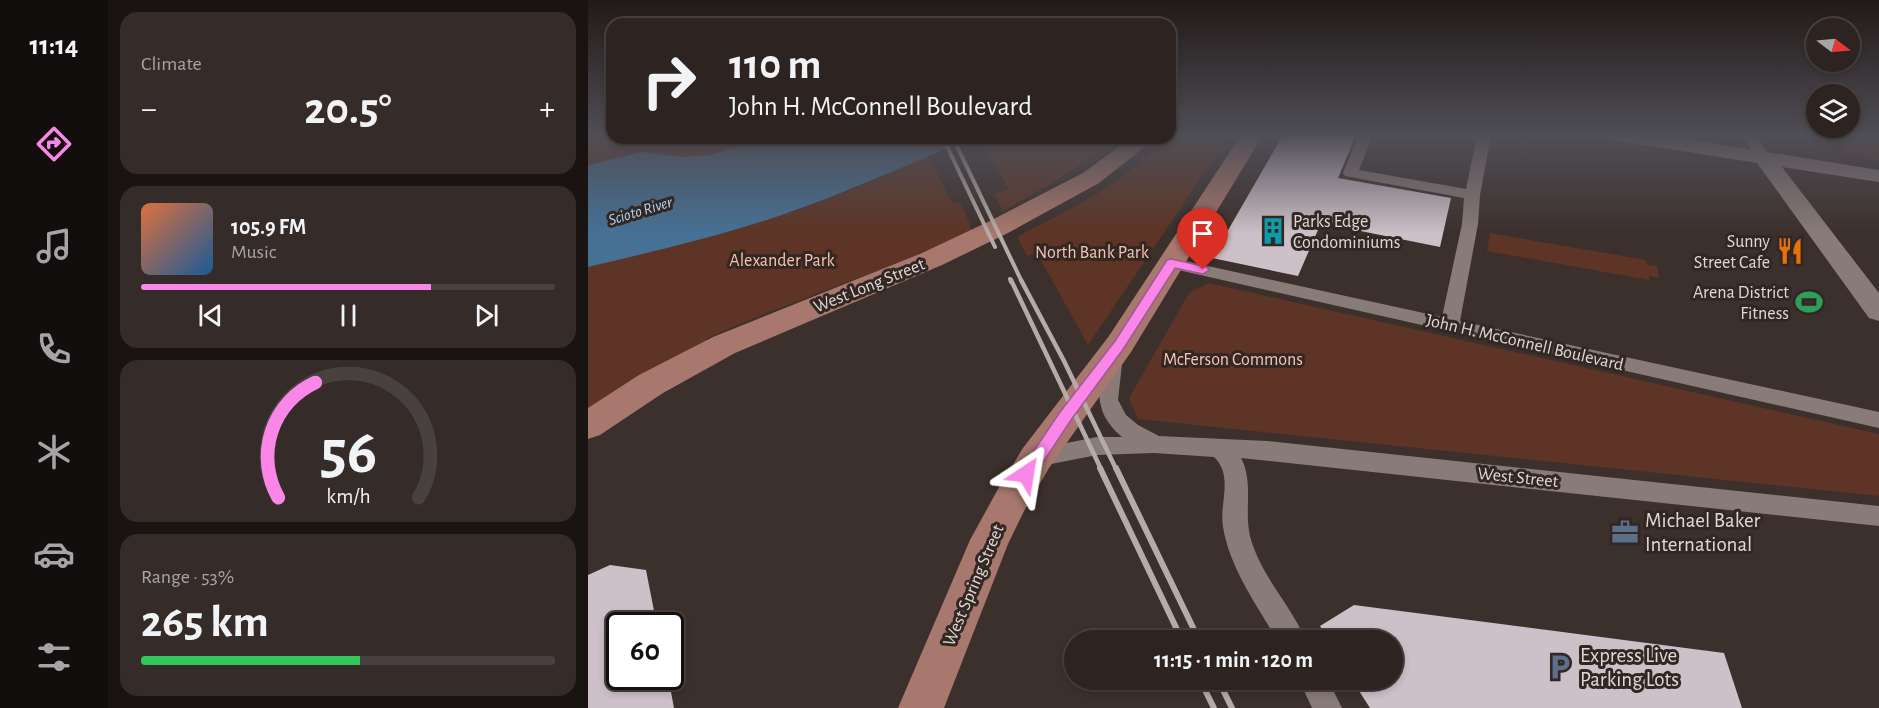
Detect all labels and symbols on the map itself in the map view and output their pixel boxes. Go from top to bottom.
north arrow [1806,18,1860,72]
water label: Scioto River [606,193,675,228]
pin [1177,208,1228,270]
place label: Parks Edge Condominiums [1293,213,1400,252]
building icon: Parks Edge Condominiums [1258,216,1288,246]
place label: Sunny Street Cafe [1694,233,1770,272]
restaurant icon: Sunny Street Cafe [1775,236,1805,266]
park label: North Bank Park [1035,244,1150,262]
park label: Alexander Park [729,252,836,270]
street label: West Long Street [811,255,928,316]
place label: Arena District Fitness [1693,284,1789,323]
sports icon: Arena District Fitness [1794,287,1824,317]
street label: John H. McConnell Boulevard [1424,311,1625,374]
park label: McFerson Commons [1163,351,1303,369]
position arrow [994,442,1058,506]
street label: West Street [1477,465,1560,491]
place label: Michael Baker International [1645,510,1761,555]
office icon: Michael Baker International [1610,517,1640,547]
street label: West Spring Street [940,522,1008,649]
speed limit sign: 60 [606,612,684,690]
place label: Express Live Parking Lots [1580,645,1679,690]
parking icon: Express Live Parking Lots [1545,652,1575,682]

